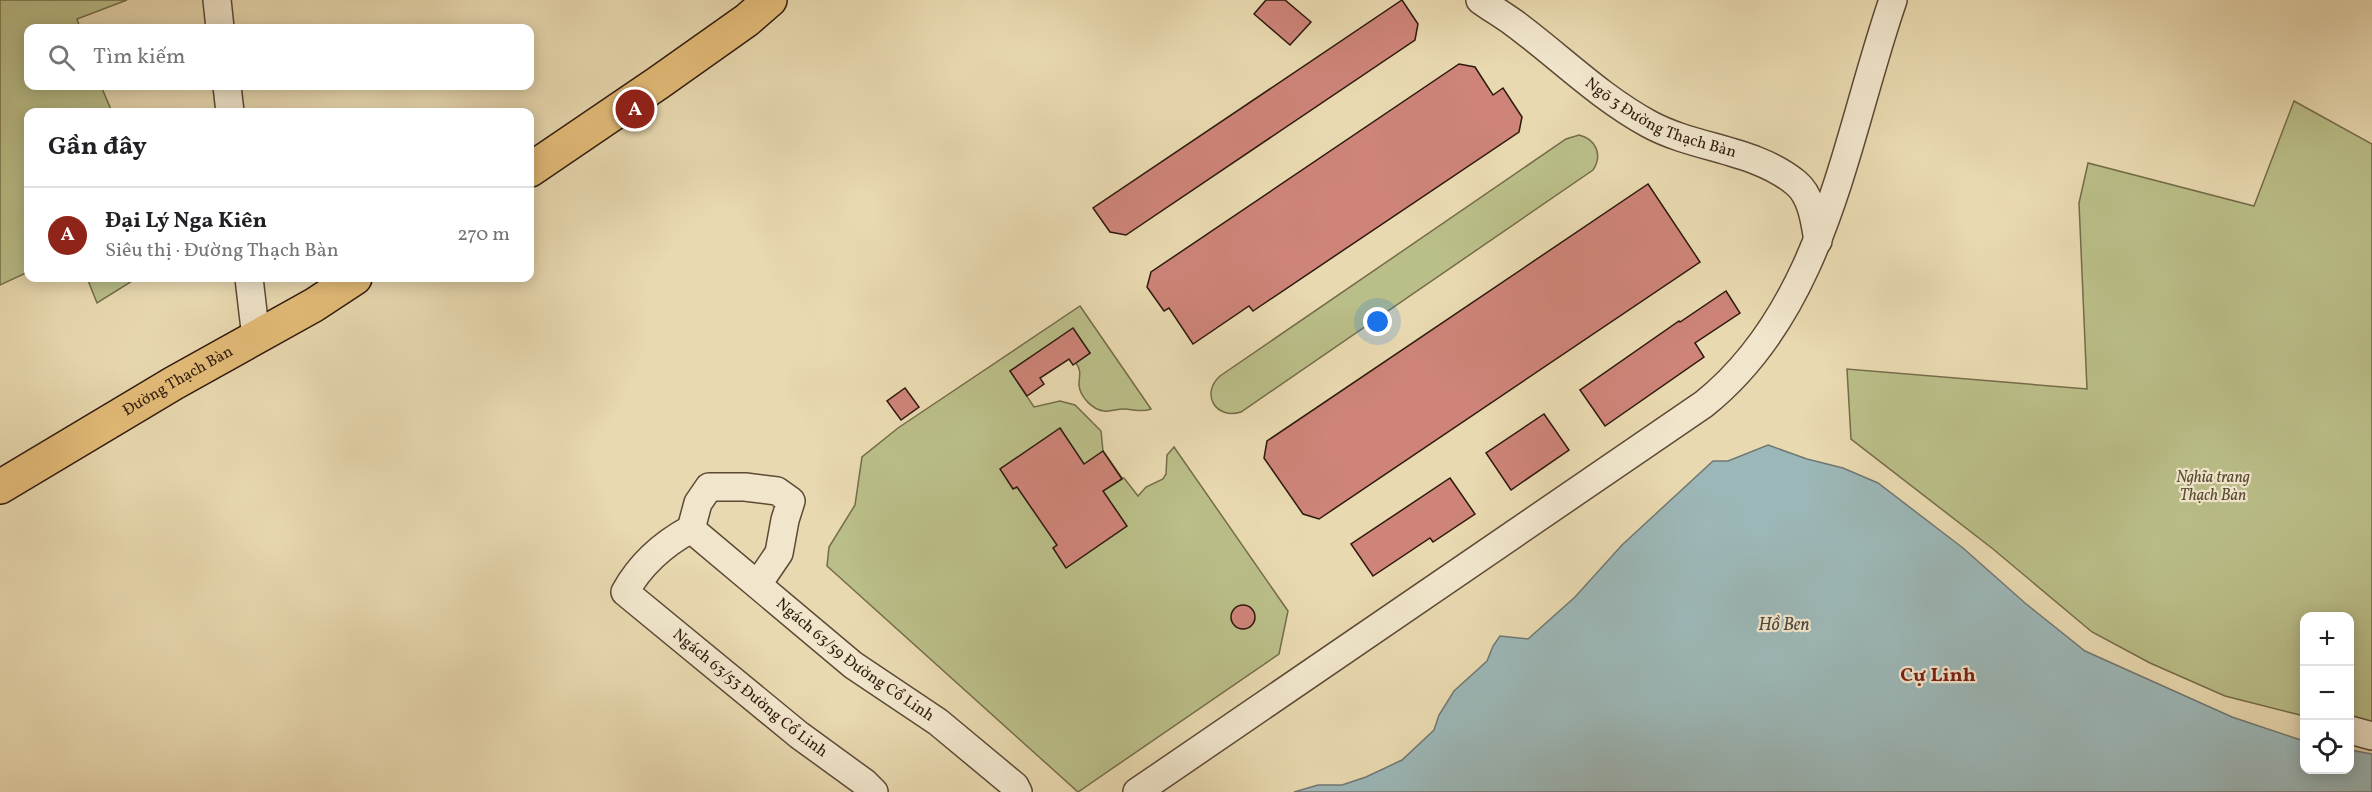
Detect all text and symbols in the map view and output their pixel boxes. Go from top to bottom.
search box [24,24,534,90]
icon: search [45,41,78,74]
text: Tìm kiếm [93,42,186,73]
street label: Ngõ 3 Đường Thạch Bàn [1580,73,1739,164]
pin: A [616,86,654,132]
text: Gần đây [48,129,147,165]
text: Đại Lý Nga Kiên [105,206,267,237]
text: A [60,221,75,249]
text: 270 m [457,221,510,249]
text: Siêu thị · Đường Thạch Bàn [105,237,339,265]
your location [1363,307,1392,336]
street label: Đường Thạch Bàn [119,341,237,422]
park label: Nghĩa trang Thạch Bàn [2176,467,2250,507]
street label: Ngách 63/59 Đường Cổ Linh [771,593,938,727]
map controls [2300,612,2354,774]
button: + [2300,612,2354,666]
water label: Hồ Ben [1758,613,1810,638]
street label: Ngách 63/53 Đường Cổ Linh [667,624,832,763]
district label: Cự Linh [1900,662,1976,690]
button: − [2300,666,2354,720]
button: locate [2300,720,2354,774]

